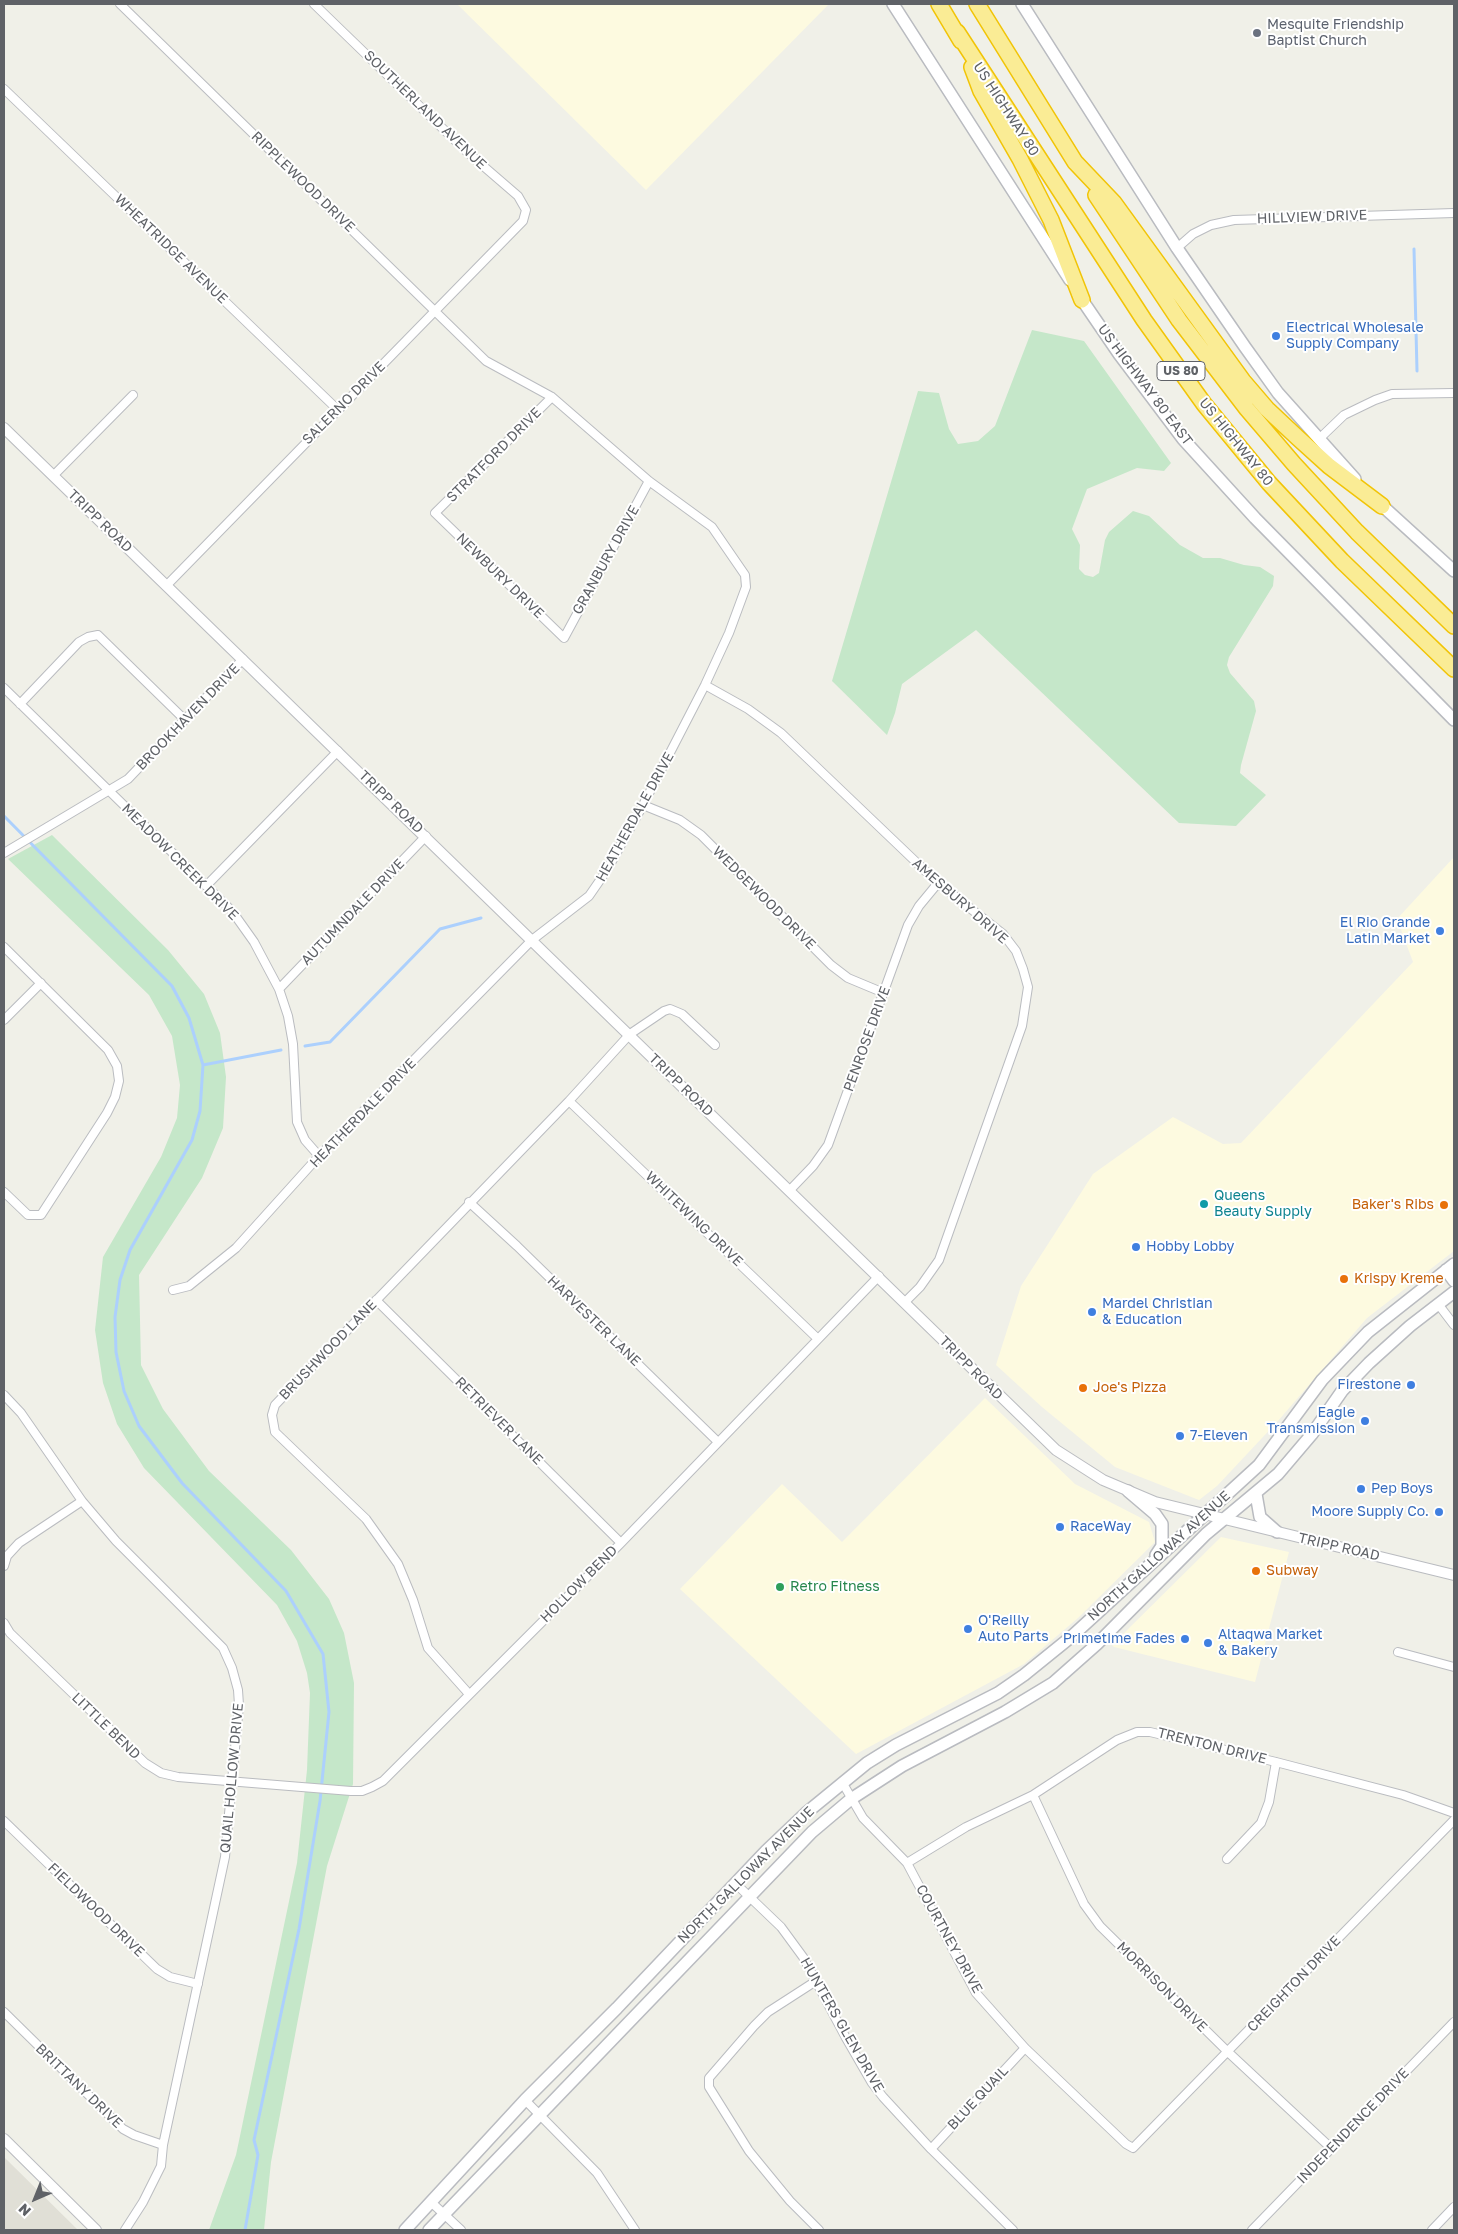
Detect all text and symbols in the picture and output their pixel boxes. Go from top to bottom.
place label: Mesquite Friendship Baptist Church [1267,17,1404,49]
marker: Mesquite Friendship Baptist Church [1251,27,1263,39]
street label: SOUTHERLAND AVENUE [360,47,490,173]
street label: US HIGHWAY 80 [969,59,1043,159]
street label: RIPPLEWOOD DRIVE [248,128,358,236]
street label: WHEATRIDGE AVENUE [111,191,231,307]
street label: HILLVIEW DRIVE [1256,207,1368,227]
place label: Electrical Wholesale Supply Company [1286,320,1424,352]
street label: US HIGHWAY 80 EAST [1094,321,1196,449]
marker: Electrical Wholesale Supply Company [1270,330,1282,342]
street label: SALERNO DRIVE [299,358,389,448]
road number: US 80 [1157,362,1205,381]
street label: US HIGHWAY 80 [1195,395,1277,489]
street label: STRATFORD DRIVE [443,404,545,506]
street label: TRIPP ROAD [64,486,136,556]
street label: GRANBURY DRIVE [569,502,643,618]
street label: NEWBURY DRIVE [453,530,547,622]
street label: BROOKHAVEN DRIVE [133,660,243,774]
street label: HEATHERDALE DRIVE [592,749,678,885]
street label: TRIPP ROAD [355,767,427,837]
street label: MEADOW CREEK DRIVE [118,800,242,924]
street label: WEDGEWOOD DRIVE [709,843,819,953]
street label: AUTUMNDALE DRIVE [298,855,408,969]
street label: AMESBURY DRIVE [909,855,1011,947]
place label: El Rio Grande Latin Market [1340,915,1430,948]
marker: El Rio Grande Latin Market [1434,925,1446,937]
street label: PENROSE DRIVE [840,984,894,1094]
street label: TRIPP ROAD [645,1050,717,1120]
street label: HEATHERDALE DRIVE [306,1055,420,1171]
street label: WHITEWING DRIVE [642,1168,746,1270]
place label: Queens Beauty Supply [1214,1188,1312,1220]
place label: Baker's Ribs [1352,1197,1434,1213]
marker: Queens Beauty Supply [1198,1198,1210,1210]
marker: Baker's Ribs [1438,1199,1450,1211]
place label: Hobby Lobby [1146,1239,1234,1255]
marker: Hobby Lobby [1130,1241,1142,1253]
place label: Krispy Kreme [1354,1271,1444,1287]
street label: HARVESTER LANE [544,1272,644,1370]
marker: Krispy Kreme [1338,1273,1350,1285]
street label: BRUSHWOOD LANE [276,1296,380,1404]
place label: Mardel Christian & Education [1102,1296,1213,1328]
marker: Mardel Christian & Education [1086,1306,1098,1318]
street label: TRIPP ROAD [936,1333,1006,1403]
street label: RETRIEVER LANE [452,1374,546,1468]
place label: Firestone [1337,1377,1401,1393]
marker: Firestone [1405,1379,1417,1391]
place label: Joe's Pizza [1093,1380,1166,1396]
marker: Joe's Pizza [1077,1382,1089,1394]
place label: Eagle Transmission [1267,1405,1355,1438]
marker: Eagle Transmission [1359,1415,1371,1427]
place label: 7-Eleven [1190,1428,1248,1444]
marker: 7-Eleven [1174,1430,1186,1442]
place label: Pep Boys [1371,1481,1433,1497]
marker: Pep Boys [1355,1483,1367,1495]
street label: NORTH GALLOWAY AVENUE [1084,1487,1234,1625]
place label: Moore Supply Co. [1311,1504,1429,1520]
marker: Moore Supply Co. [1433,1506,1445,1518]
place label: RaceWay [1070,1519,1131,1535]
marker: RaceWay [1054,1521,1066,1533]
street label: TRIPP ROAD [1297,1529,1381,1565]
street label: HOLLOW BEND [537,1542,621,1626]
place label: Subway [1266,1563,1318,1579]
marker: Subway [1250,1565,1262,1577]
place label: Retro Fitness [790,1579,880,1595]
marker: Retro Fitness [774,1581,786,1593]
place label: O'Reilly Auto Parts [978,1613,1049,1645]
marker: O'Reilly Auto Parts [962,1623,974,1635]
place label: Altaqwa Market & Bakery [1218,1627,1323,1660]
place label: Primetime Fades [1063,1631,1175,1647]
marker: Primetime Fades [1179,1633,1191,1645]
marker: Altaqwa Market & Bakery [1202,1637,1214,1649]
street label: LITTLE BEND [68,1689,144,1763]
street label: QUAIL HOLLOW DRIVE [217,1702,247,1854]
street label: TRENTON DRIVE [1156,1724,1268,1768]
street label: NORTH GALLOWAY AVENUE [674,1803,818,1947]
street label: FIELDWOOD DRIVE [44,1860,148,1960]
street label: COURTNEY DRIVE [912,1882,986,1996]
street label: CREIGHTON DRIVE [1244,1932,1344,2036]
street label: MORRISON DRIVE [1113,1938,1211,2036]
street label: HUNTERS GLEN DRIVE [797,1955,887,2095]
street label: BRITTANY DRIVE [32,2040,126,2132]
street label: BLUE QUAIL [944,2063,1012,2133]
street label: INDEPENDENCE DRIVE [1294,2065,1412,2187]
north arrow [10,2174,60,2224]
text: N [15,2200,34,2220]

